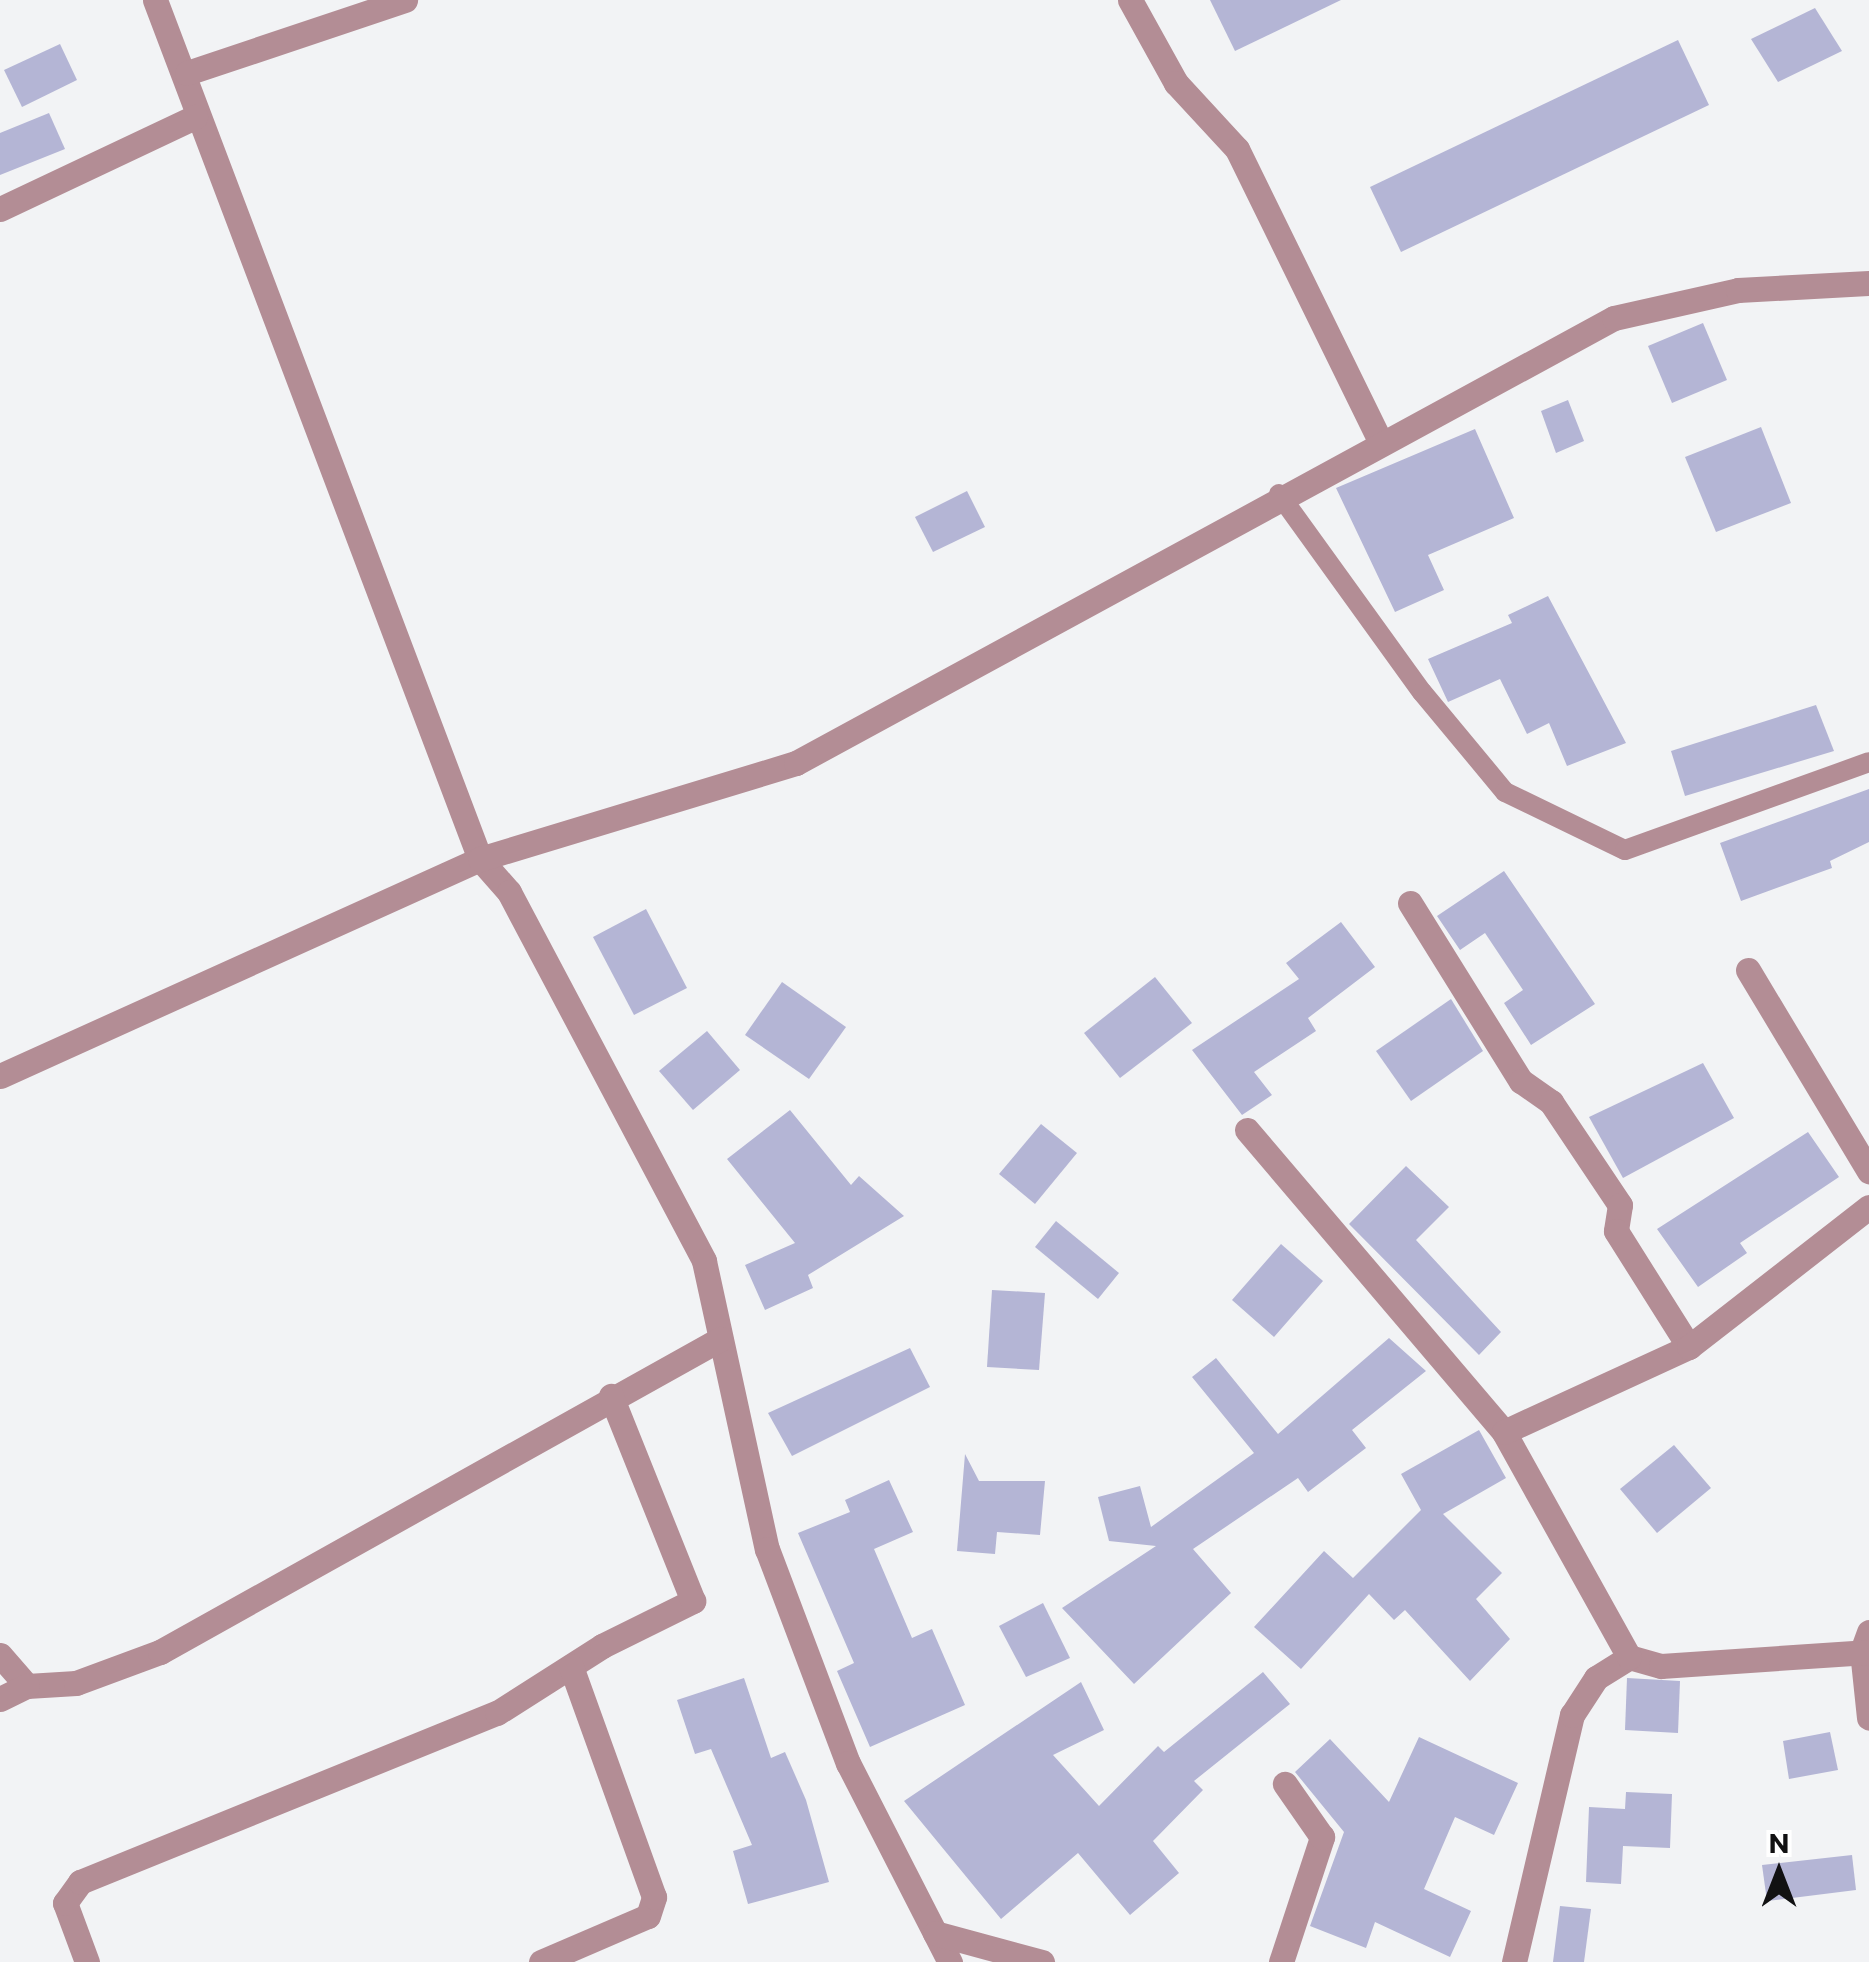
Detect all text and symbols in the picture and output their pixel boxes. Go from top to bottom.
north arrow [1729,1822,1829,1922]
text: N [1769,1825,1790,1859]

